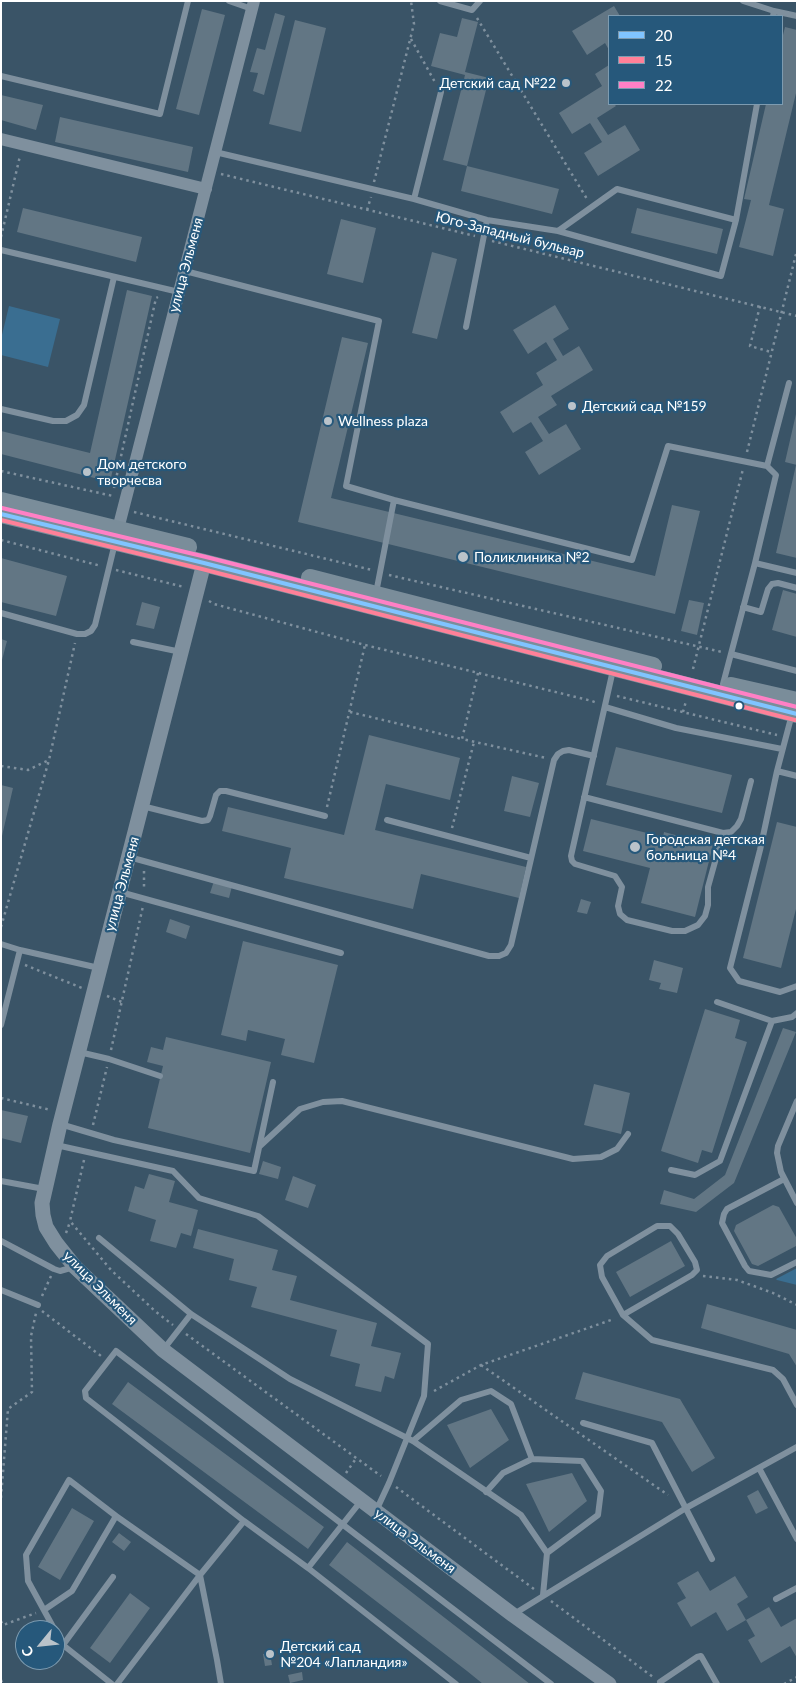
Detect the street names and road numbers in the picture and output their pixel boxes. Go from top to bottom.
street label: Юго-Западный бульвар [434,208,586,262]
street label: улица Эльменя [165,216,207,314]
street label: улица Эльменя [101,835,143,933]
street label: улица Эльменя [60,1248,140,1328]
street label: улица Эльменя [371,1505,459,1577]

